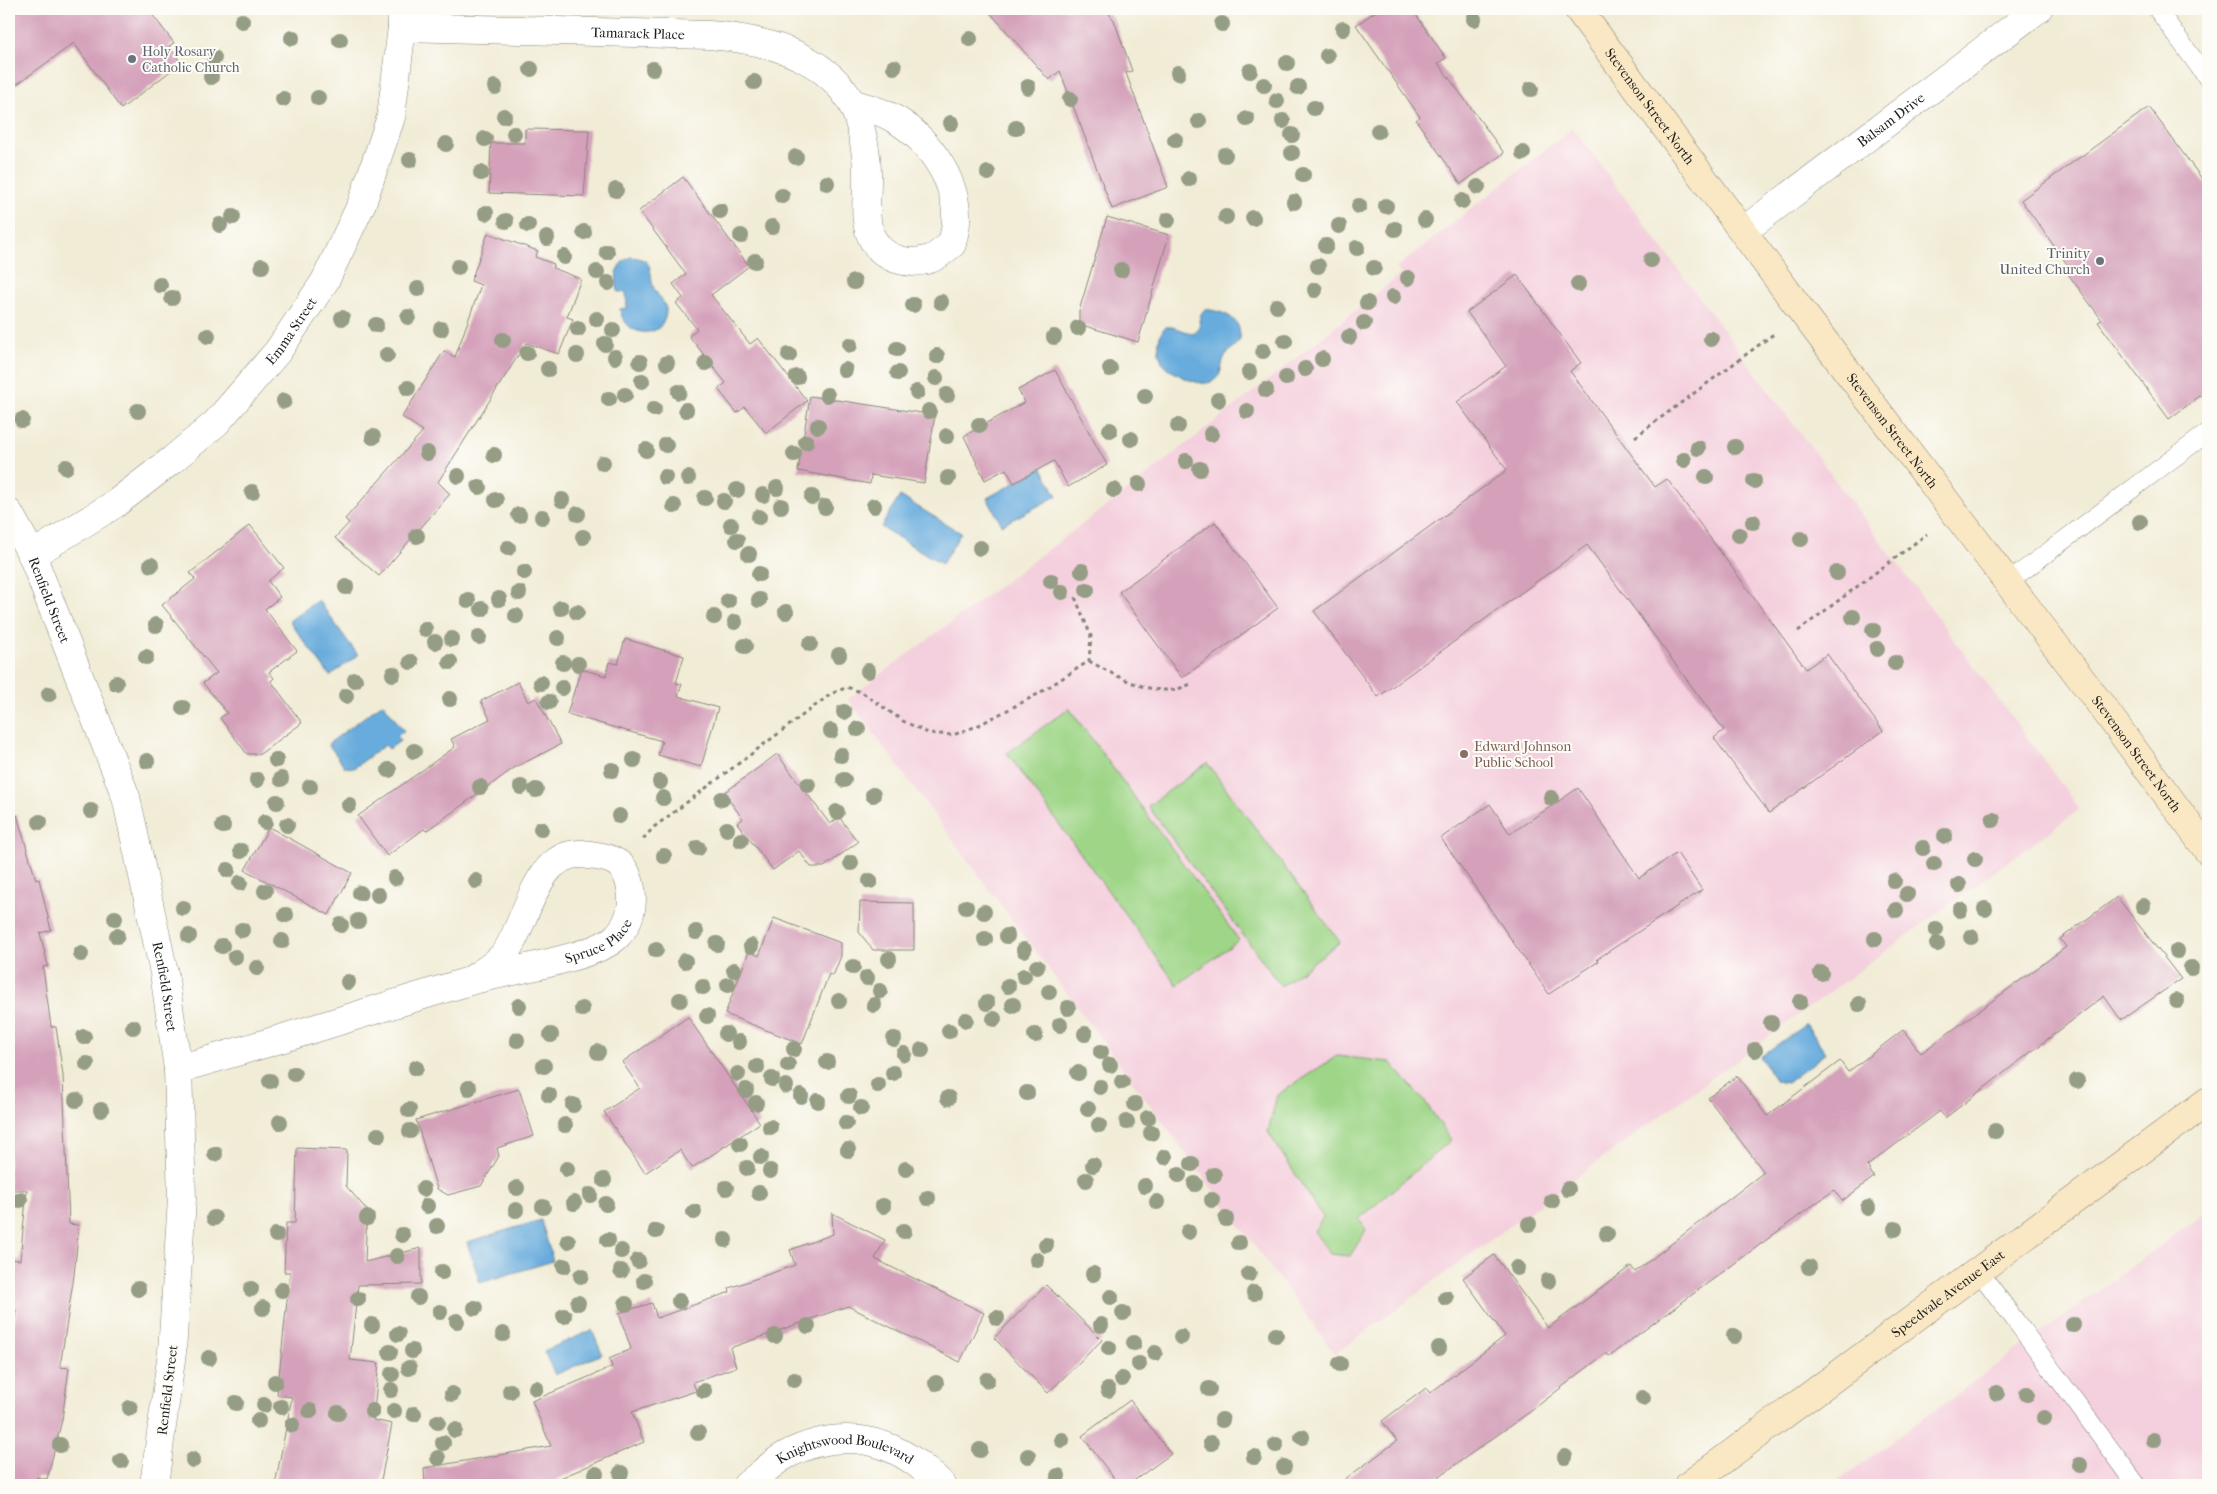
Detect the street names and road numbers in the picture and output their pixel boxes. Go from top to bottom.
street label: Tamarack Place [591,24,685,43]
street label: Stevenson Street North [1601,45,1698,168]
street label: Balsam Drive [1854,89,1928,151]
street label: Emma Street [262,294,321,368]
street label: Stevenson Street North [1843,370,1941,492]
street label: Renfield Street [25,554,73,646]
street label: Stevenson Street North [2088,692,2185,816]
street label: Spruce Place [563,916,636,967]
street label: Renfield Street [148,940,180,1033]
street label: Speedvale Avenue East [1888,1246,2008,1341]
street label: Renfield Street [154,1344,181,1436]
street label: Knightswood Boulevard [773,1455,917,1475]

